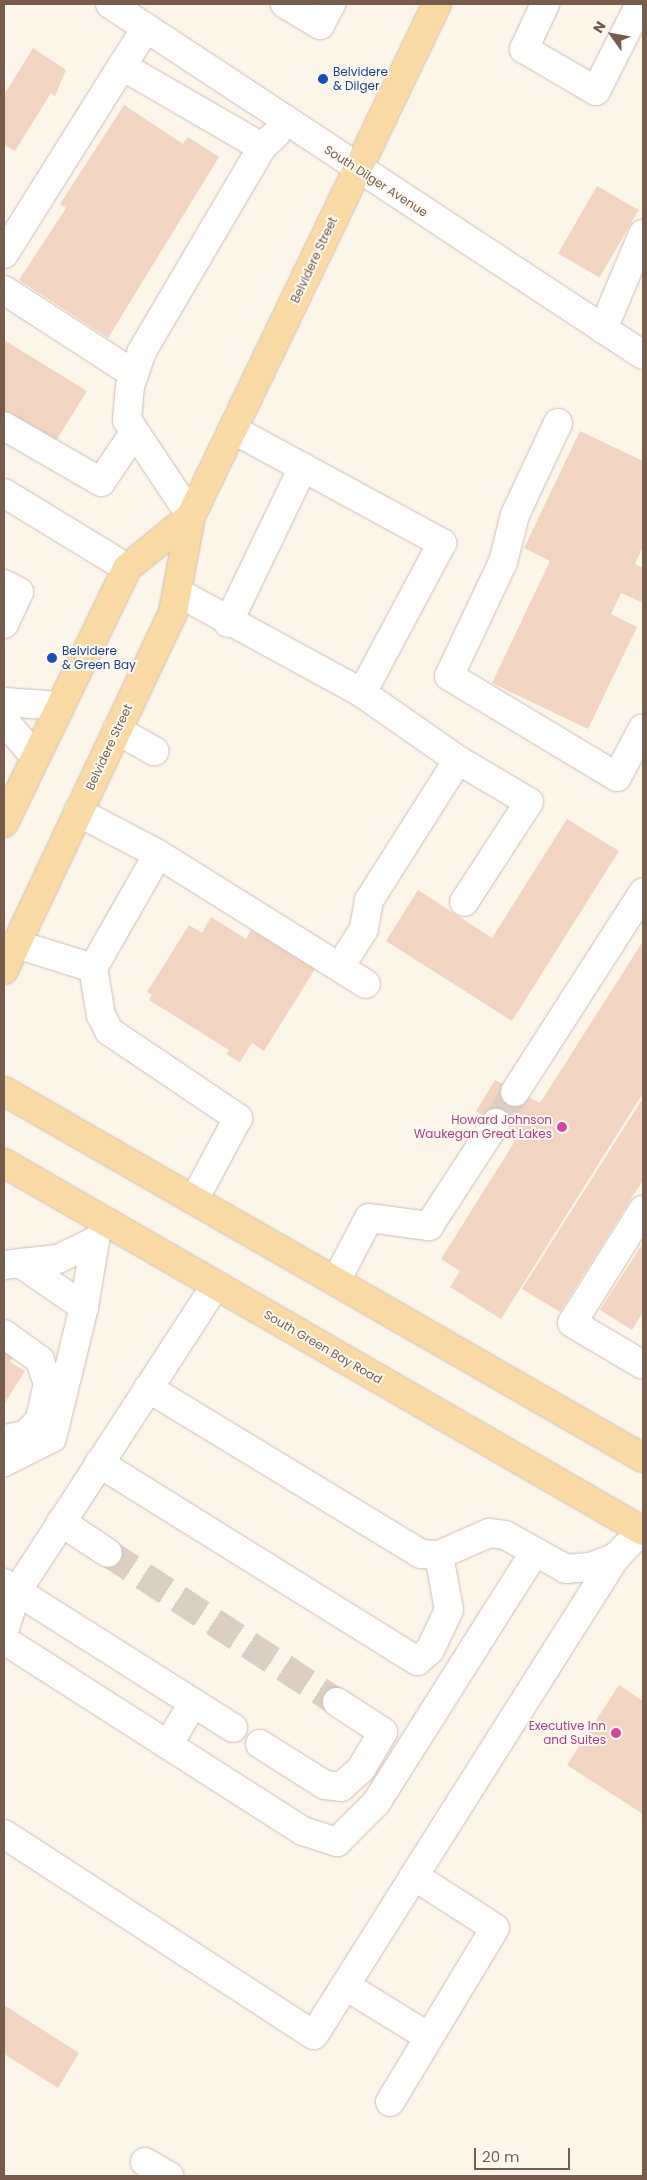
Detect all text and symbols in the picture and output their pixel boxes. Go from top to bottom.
north arrow [587,10,637,60]
text: N [588,17,611,37]
place label: Belvidere & Dilger [333,65,388,93]
marker: Belvidere & Dilger [317,73,329,85]
street label: South Dilger Avenue [322,142,430,220]
street label: Belvidere Street [288,215,340,305]
place label: Belvidere & Green Bay [62,644,136,672]
marker: Belvidere & Green Bay [46,652,58,664]
street label: Belvidere Street [83,702,135,792]
place label: Howard Johnson Waukegan Great Lakes [414,1113,552,1141]
marker: Howard Johnson Waukegan Great Lakes [556,1121,568,1133]
street label: South Green Bay Road [261,1307,385,1387]
place label: Executive Inn and Suites [529,1719,606,1747]
marker: Executive Inn and Suites [610,1727,622,1739]
scale bar [477,2138,573,2170]
text: 20 m [482,2146,520,2167]

